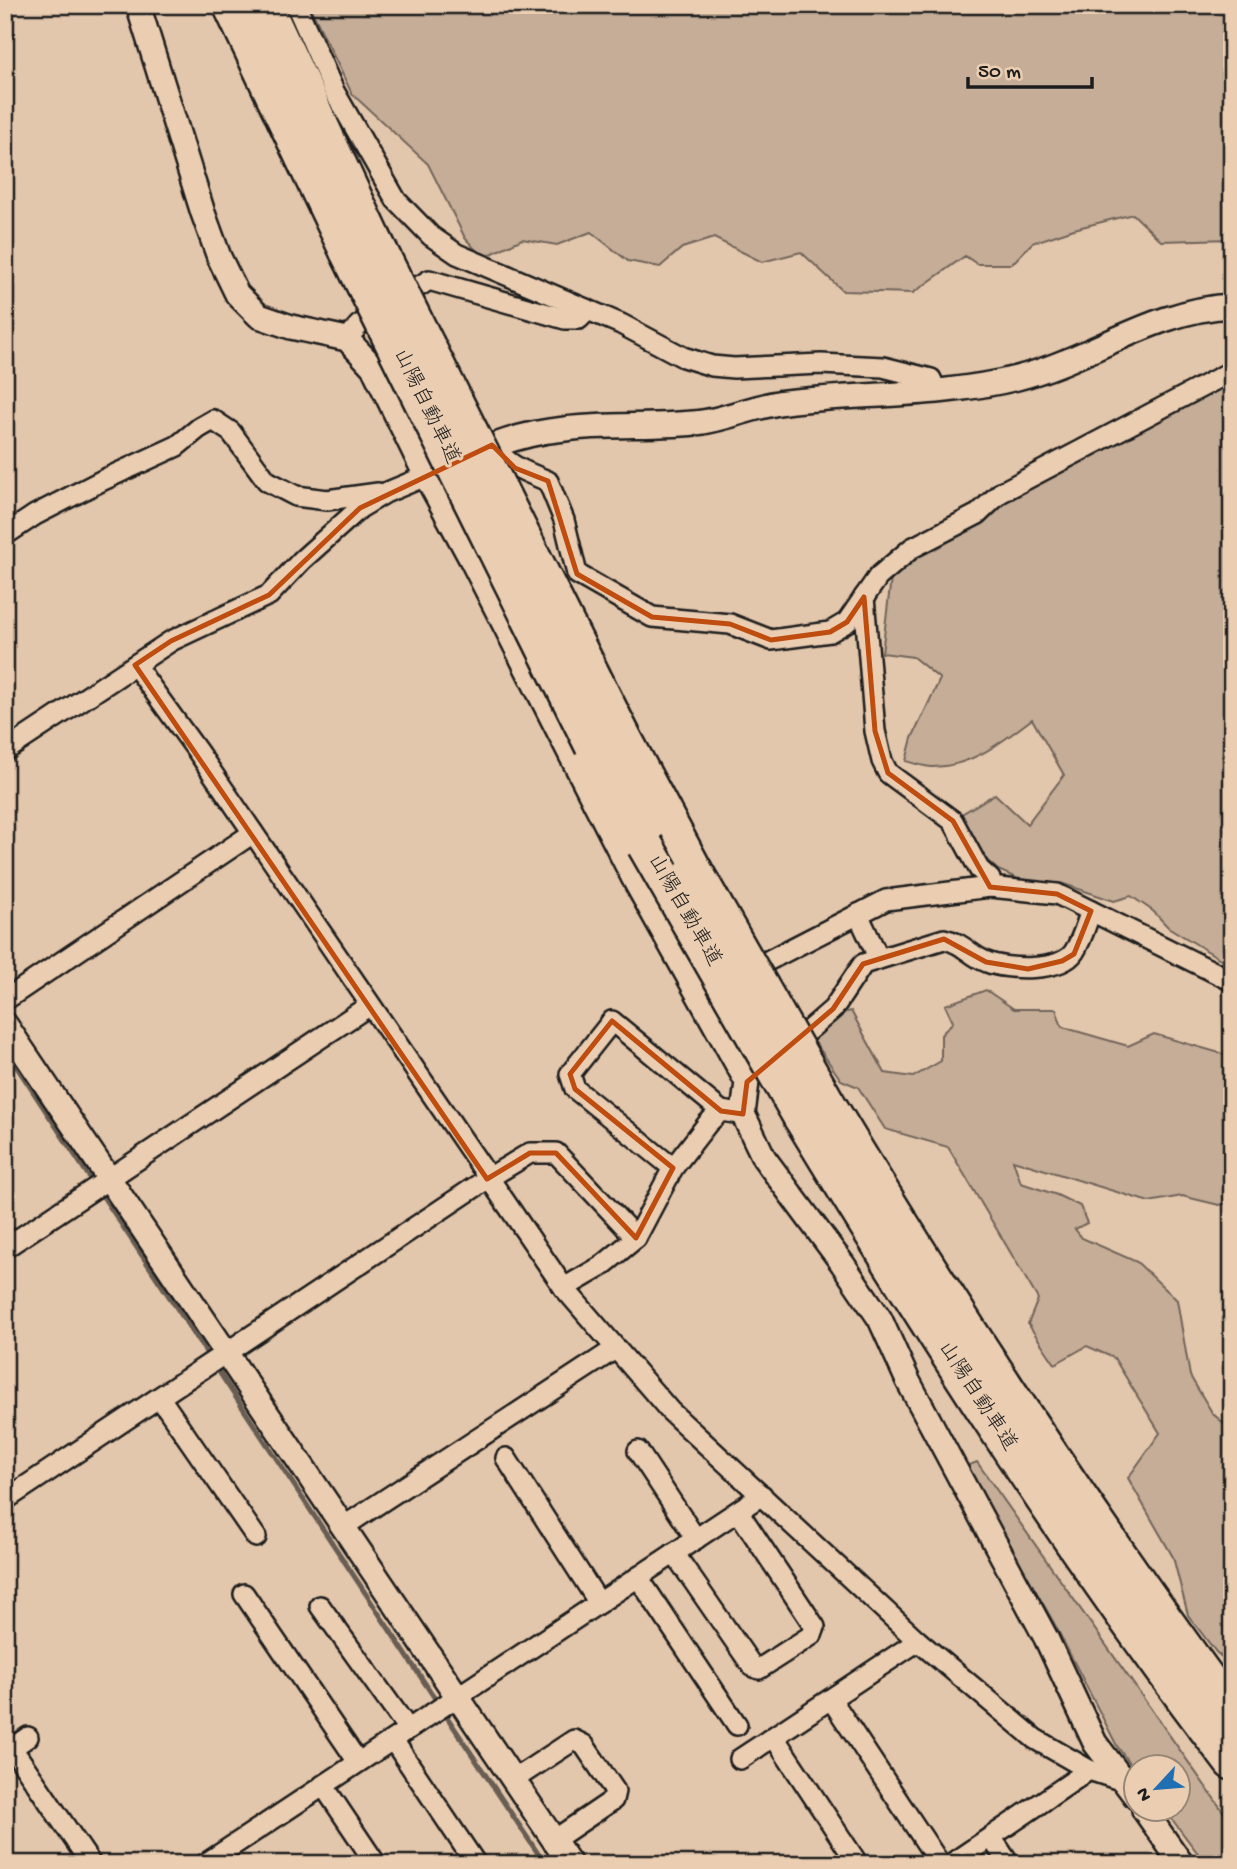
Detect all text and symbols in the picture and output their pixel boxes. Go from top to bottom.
scale bar [968,46,1092,90]
text: 50 m [978,61,1021,86]
street label: 山陽自動車道 [386,344,466,469]
street label: 山陽自動車道 [641,849,727,972]
street label: 山陽自動車道 [931,1336,1022,1457]
north arrow [1122,1754,1192,1824]
text: N [1132,1783,1158,1805]

